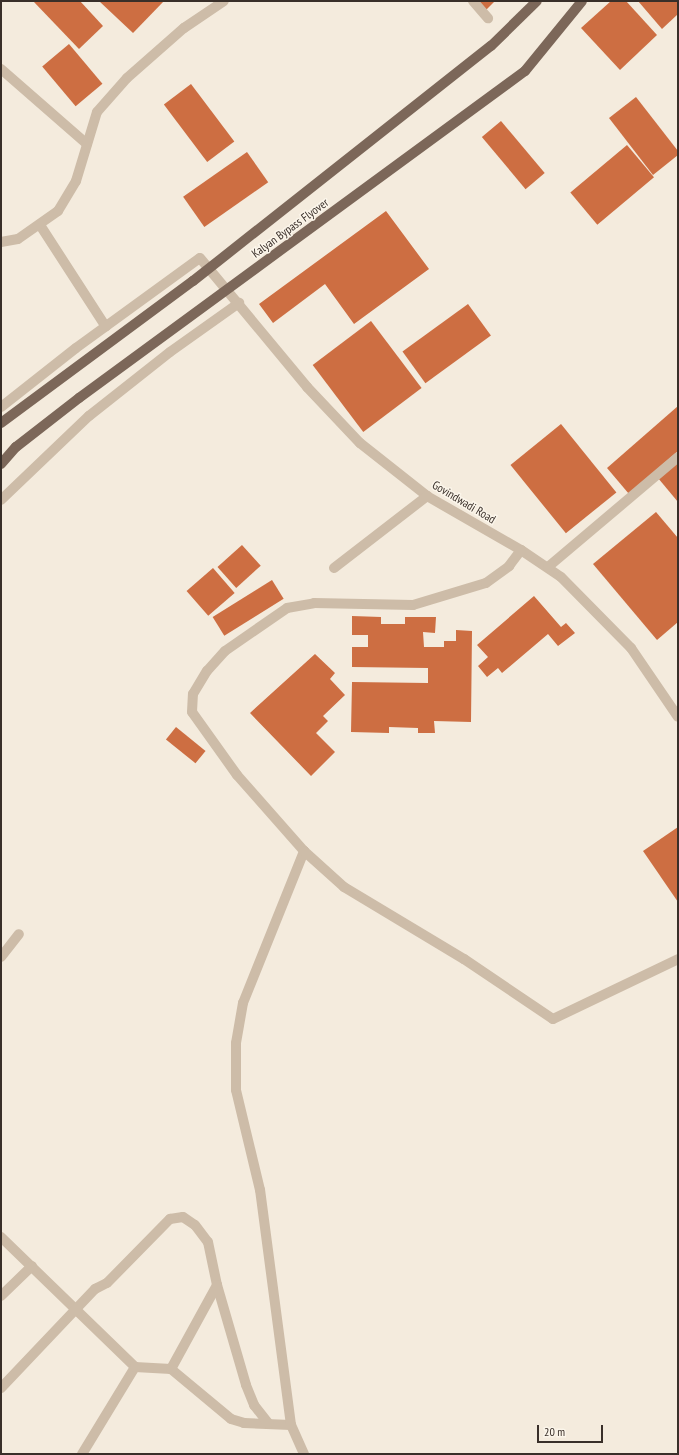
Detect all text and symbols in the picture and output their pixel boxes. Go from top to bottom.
street label: Kalyan Bypass Flyover [249,195,331,261]
street label: Govindwadi Road [430,477,498,527]
scale bar [539,1417,605,1443]
text: 20 m [544,1424,565,1439]

